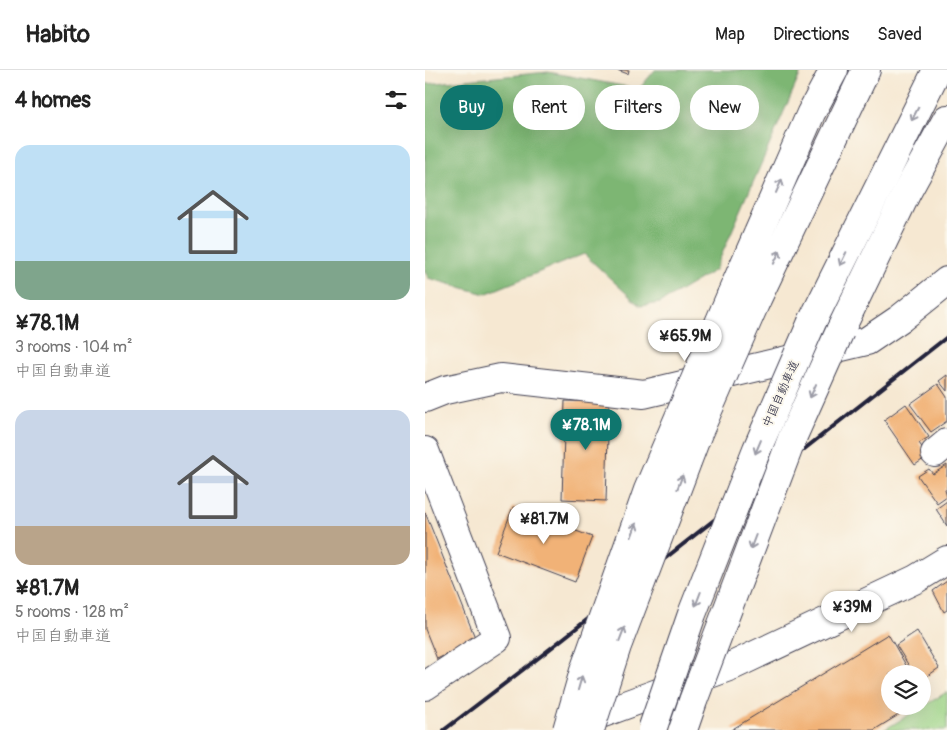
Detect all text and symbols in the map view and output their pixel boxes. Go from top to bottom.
text: Habito [25,20,90,49]
text: Map [715,23,745,46]
text: Directions [773,23,849,46]
text: Saved [877,23,922,46]
chip: Buy [440,85,503,130]
chip: Rent [513,85,585,130]
chip: Filters [595,85,680,130]
chip: New [690,85,759,130]
icon: filters [382,86,410,114]
text: 4 homes [15,87,91,114]
one-way arrow [910,106,920,121]
icon: home [168,177,258,267]
one-way arrow [774,179,784,194]
one-way arrow [773,250,782,265]
one-way arrow [838,251,847,266]
text: ¥78.1M [15,310,79,337]
pin: ¥65.9M [644,320,726,362]
text: ¥65.9M [659,326,711,346]
text: 3 rooms · 104 m² [15,337,132,357]
street label: 中国自動車道 [760,358,802,430]
text: 中国自動車道 [15,361,111,381]
one-way arrow [807,383,817,398]
pin: ¥78.1M [545,408,627,451]
text: ¥78.1M [562,415,610,435]
one-way arrow [753,439,762,455]
icon: home [168,442,258,532]
one-way arrow [676,475,685,490]
pin: ¥81.7M [503,502,585,545]
text: ¥81.7M [520,509,568,529]
one-way arrow [630,523,639,538]
one-way arrow [748,534,757,549]
text: ¥81.7M [15,575,79,602]
pin: ¥39M [822,590,882,633]
one-way arrow [693,591,702,606]
text: ¥39M [832,597,872,617]
text: 5 rooms · 128 m² [15,602,129,622]
text: 中国自動車道 [15,626,111,646]
one-way arrow [618,627,627,642]
map controls [881,665,931,715]
button: layers [881,665,931,715]
one-way arrow [576,676,586,692]

